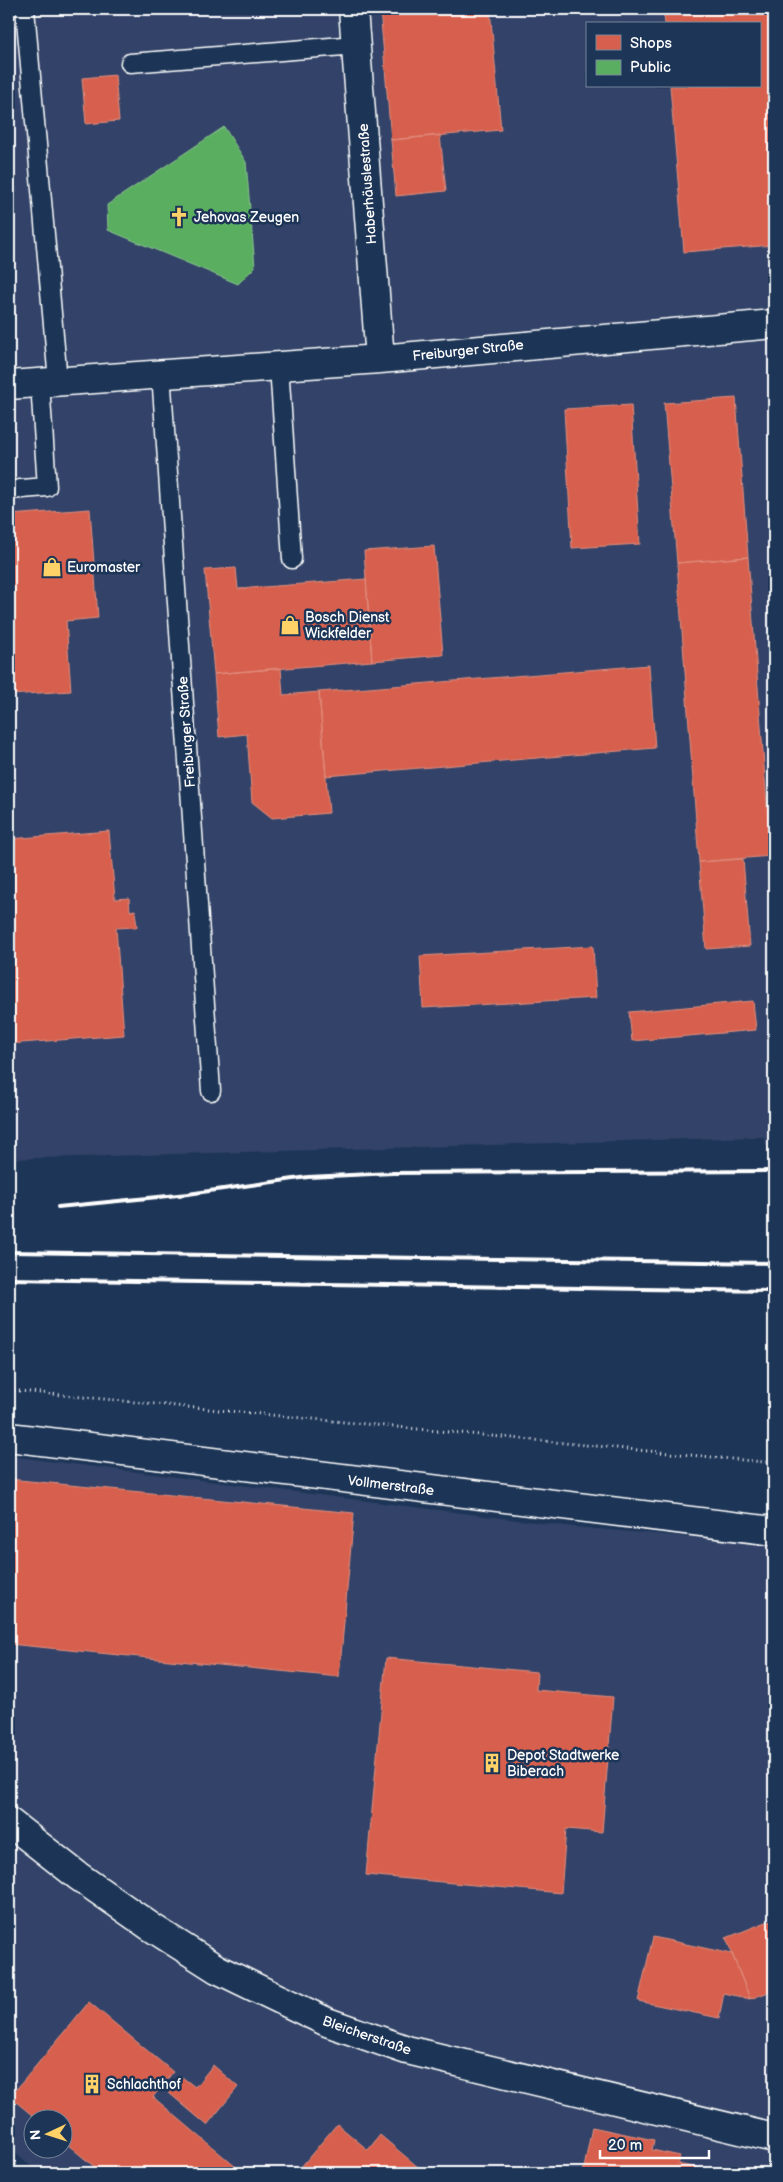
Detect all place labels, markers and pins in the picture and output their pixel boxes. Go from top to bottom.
church icon: Jehovas Zeugen [168,206,190,228]
place label: Jehovas Zeugen [194,209,299,226]
shop icon: Euromaster [41,556,63,578]
place label: Euromaster [67,559,141,576]
place label: Bosch Dienst Wickfelder [305,609,390,642]
shop icon: Bosch Dienst Wickfelder [279,614,301,636]
place label: Depot Stadtwerke Biberach [507,1747,619,1780]
building icon: Depot Stadtwerke Biberach [481,1752,503,1774]
building icon: Schlachthof [81,2073,103,2095]
place label: Schlachthof [107,2076,182,2093]

